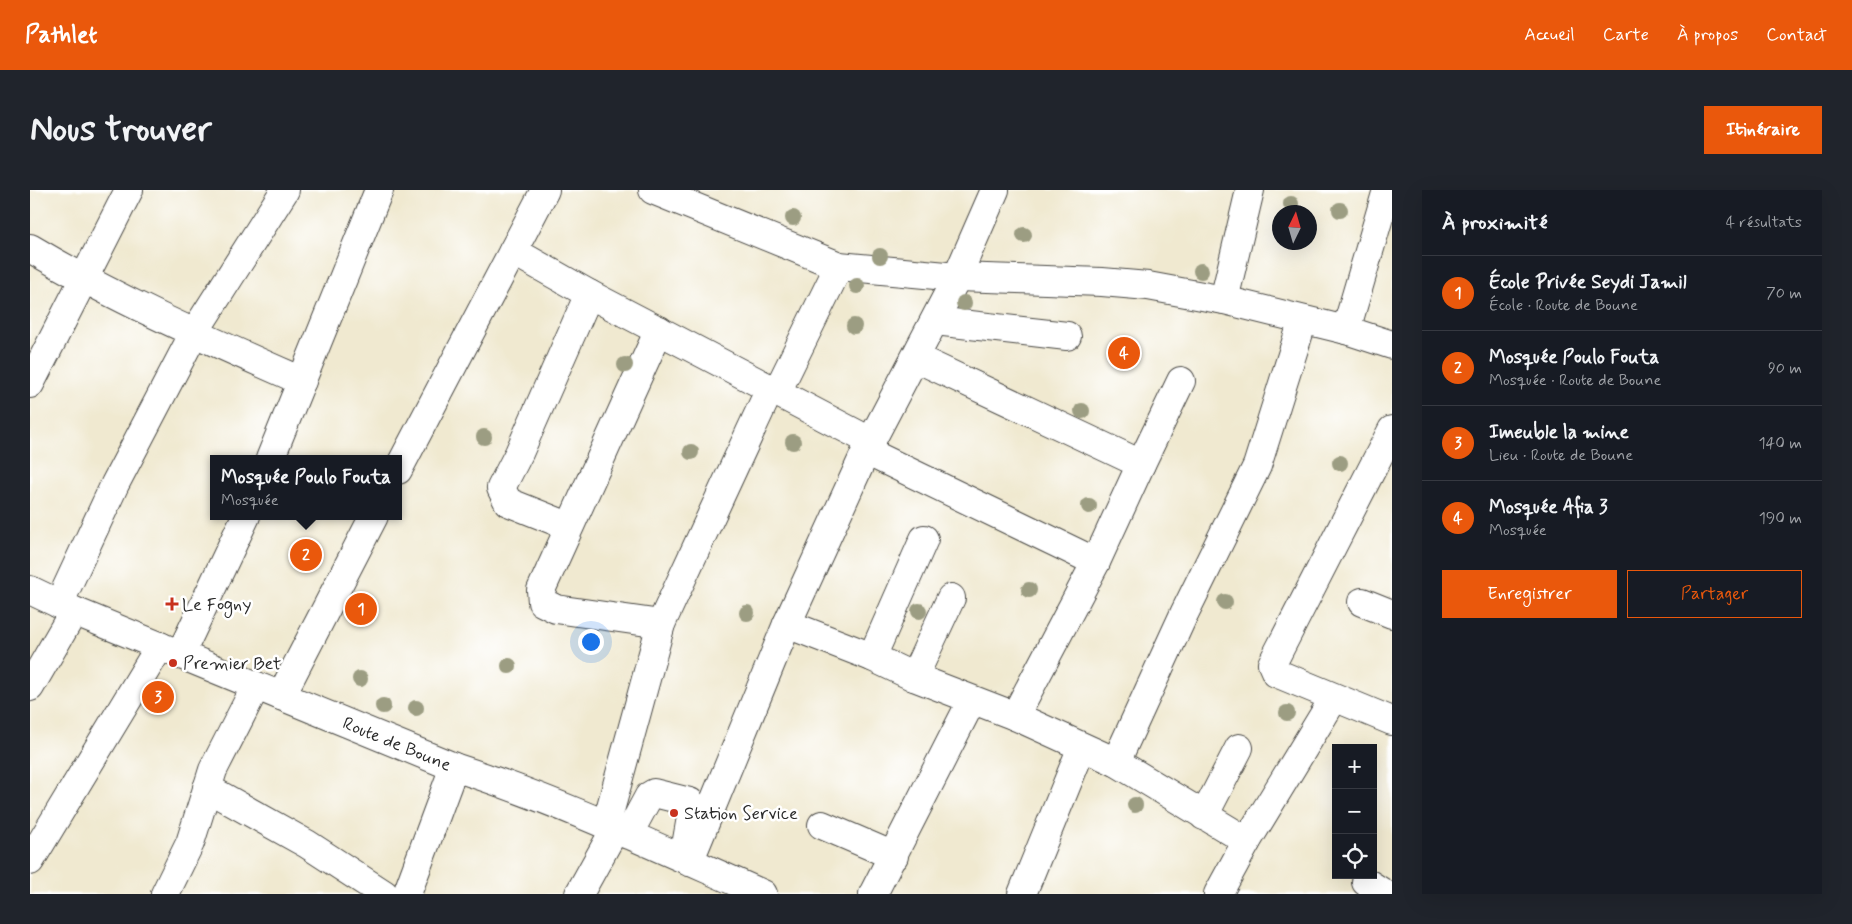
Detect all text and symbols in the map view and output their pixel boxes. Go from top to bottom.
text: Pathlet [25,20,97,51]
text: Accueil [1524,23,1575,47]
text: Carte [1603,23,1649,47]
text: À propos [1677,23,1738,47]
text: Contact [1766,23,1827,47]
button: Itinéraire [1704,106,1822,154]
text: Nous trouver [30,107,212,153]
north arrow [1272,205,1317,250]
text: À proximité [1442,209,1548,237]
text: 4 résultats [1726,212,1802,233]
text: École Privée Seydi Jamil [1489,270,1687,295]
text: 1 [1454,283,1462,304]
text: 70 m [1766,283,1802,304]
text: École · Route de Boune [1489,295,1638,316]
pin: 4 [1108,334,1140,372]
text: Mosquée Poulo Fouta [1489,345,1659,370]
text: 2 [1454,358,1462,379]
text: 90 m [1768,358,1802,379]
text: Mosquée · Route de Boune [1489,370,1661,391]
text: Imeuble la mine [1489,420,1629,445]
text: 3 [1454,433,1462,454]
text: 140 m [1758,433,1802,454]
text: Lieu · Route de Boune [1489,445,1633,466]
popup [210,455,402,520]
text: Mosquée Poulo Fouta [221,465,391,490]
text: Mosquée [221,490,279,511]
text: Mosquée Afia 3 [1489,495,1607,520]
text: 4 [1453,508,1463,529]
text: 190 m [1759,508,1802,529]
text: Mosquée [1489,520,1547,541]
pin: 2 [290,536,322,574]
button: Enregistrer [1442,570,1617,618]
button: Partager [1627,570,1802,618]
pin: 1 [345,590,377,628]
place label: Le Fogny [182,593,251,618]
marker: Le Fogny [166,598,178,610]
your location [578,629,604,655]
place label: Premier Bet [183,652,281,676]
marker: Premier Bet [167,657,179,669]
pin: 3 [142,678,174,716]
street label: Route de Boune [339,712,455,778]
map controls [1332,744,1377,879]
button: + [1332,744,1377,789]
button: − [1332,789,1377,834]
place label: Station Service [684,802,798,826]
marker: Station Service [668,807,680,819]
button: locate [1332,834,1377,879]

